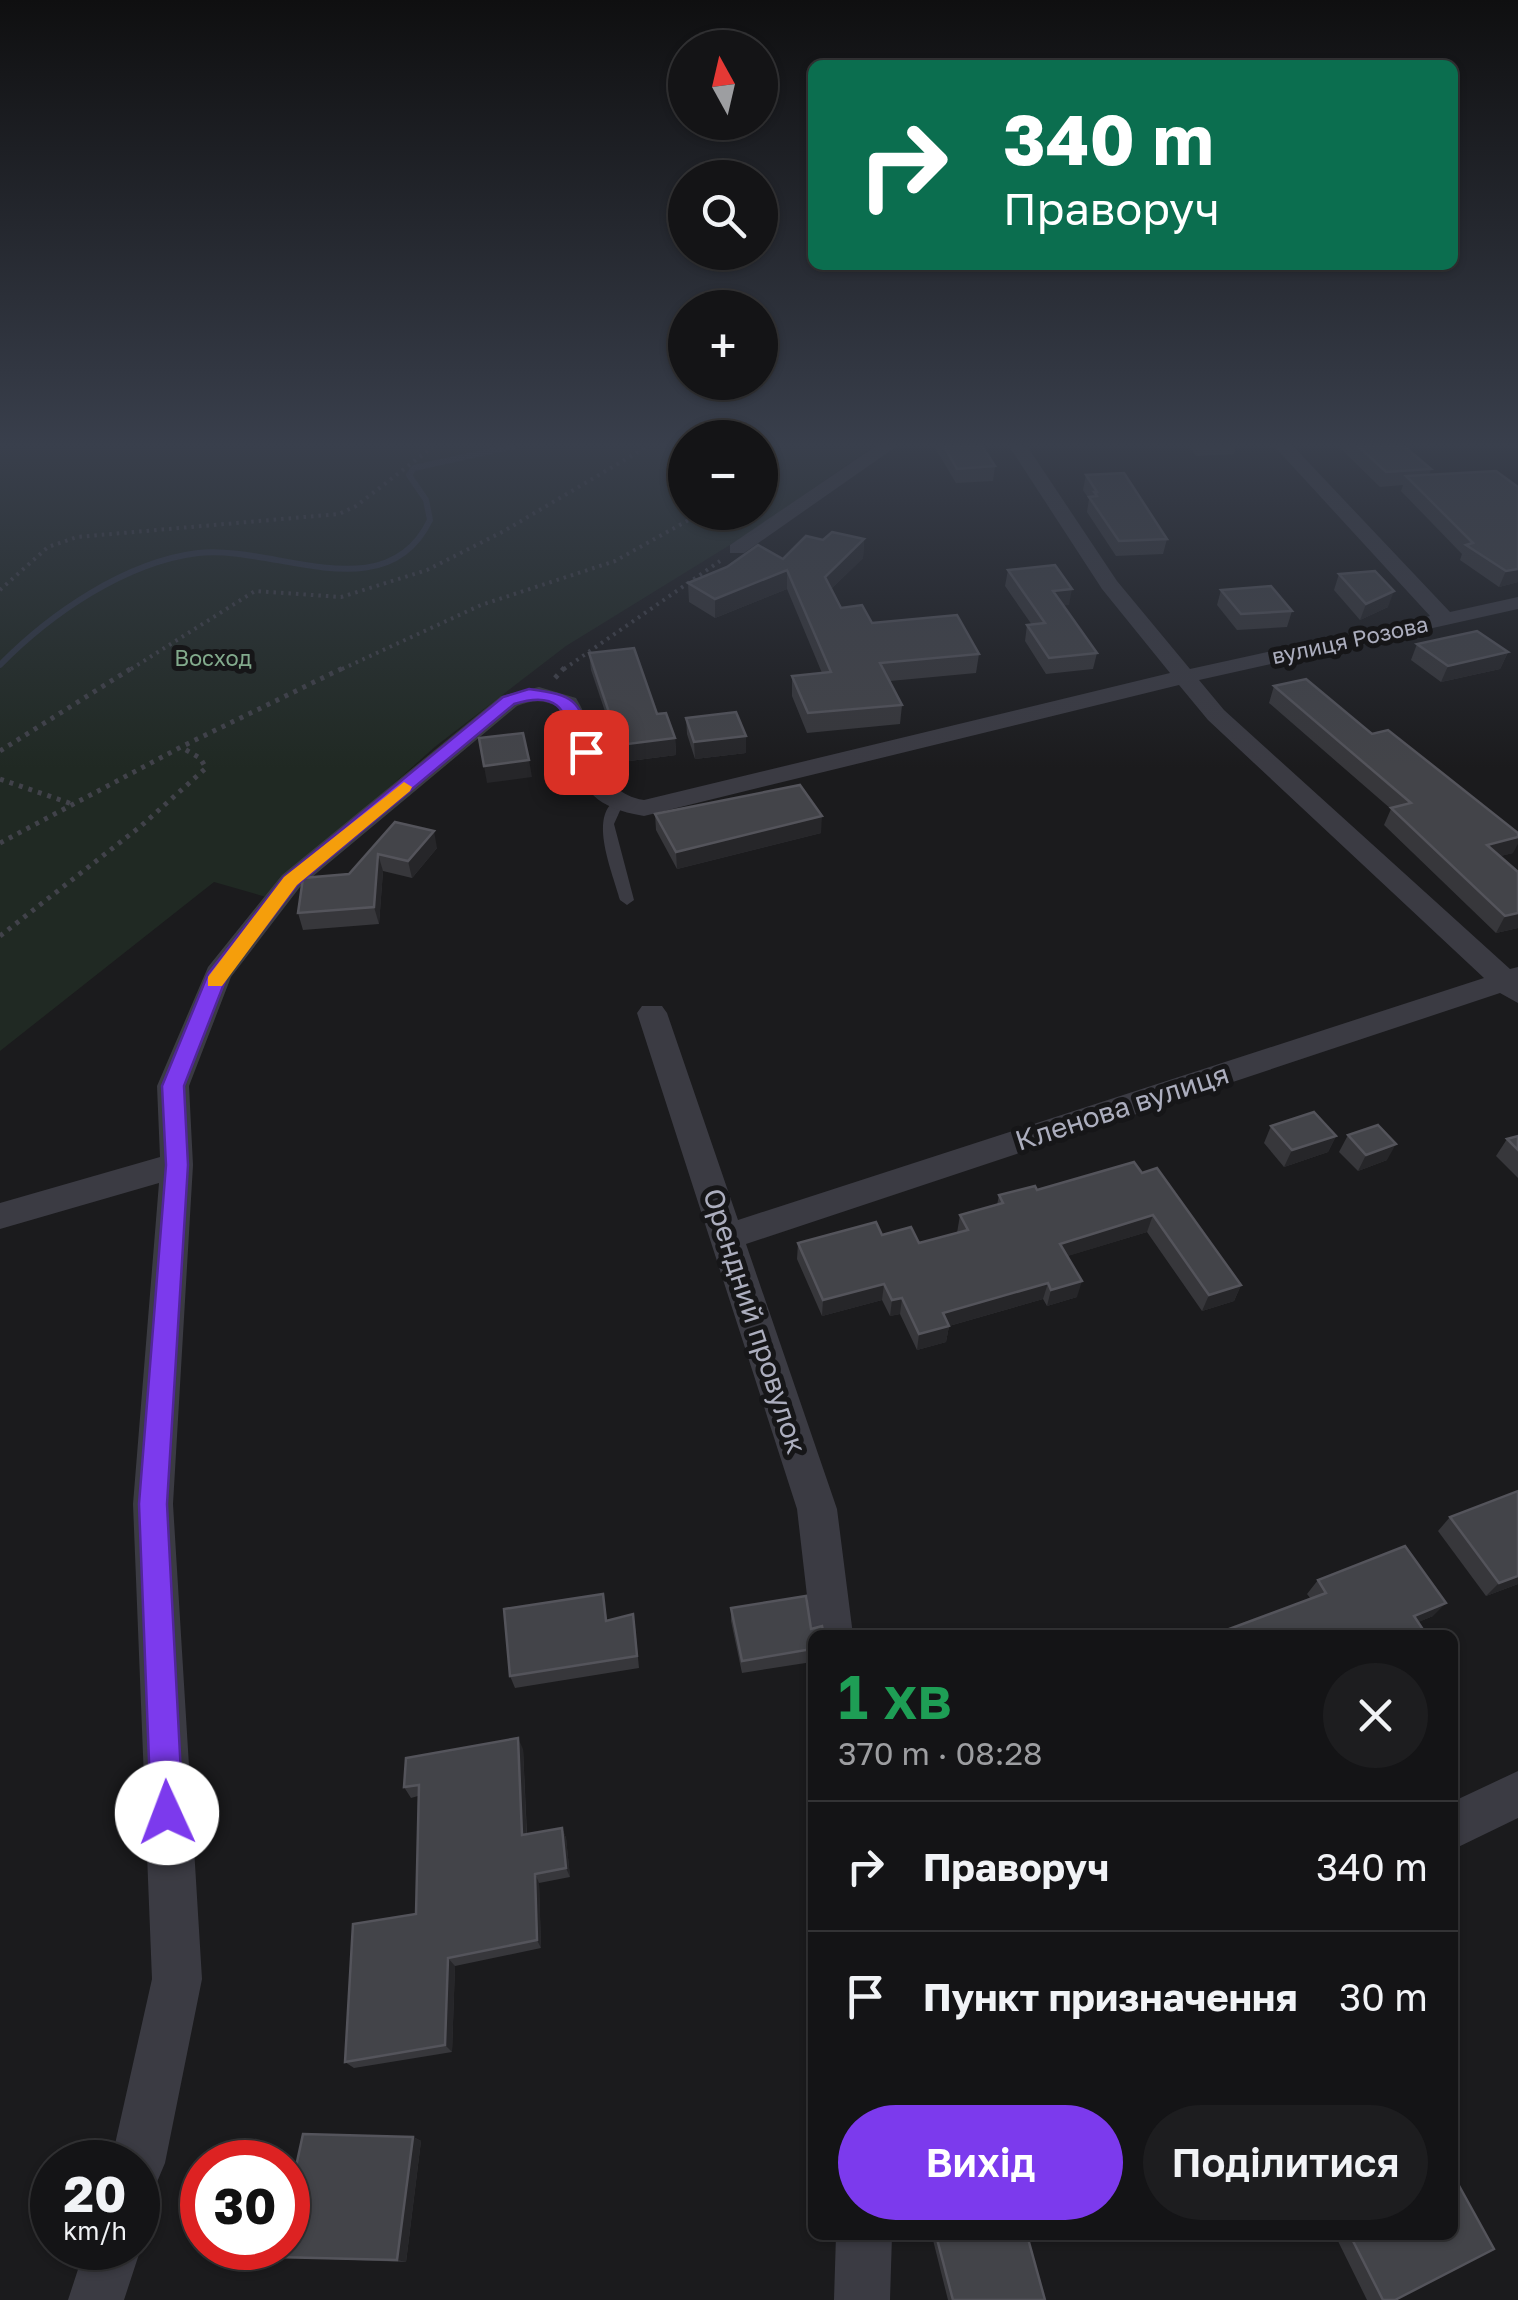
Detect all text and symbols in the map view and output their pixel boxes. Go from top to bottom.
north arrow [668,30,778,140]
map controls [668,30,778,530]
text: 340 m [1003,96,1214,180]
icon: right [838,100,968,230]
button: search [668,160,778,270]
text: Праворуч [1003,181,1220,235]
button: + [668,290,778,400]
button: − [668,420,778,530]
street label: вулиця Розова [1269,610,1430,669]
park label: Восход [174,644,252,671]
pin [544,710,629,795]
icon: arrive [559,725,614,780]
street label: Кленова вулиця [1011,1056,1233,1157]
street label: Орендний провулок [697,1184,814,1458]
text: 1 хв [838,1660,952,1732]
button: close [1323,1663,1428,1768]
text: 370 m · 08:28 [838,1734,1042,1772]
position arrow [115,1761,219,1865]
icon: right [838,1839,893,1894]
text: Праворуч [923,1844,1109,1889]
text: 340 m [1316,1844,1428,1889]
icon: arrive [838,1969,893,2024]
text: Пункт призначення [923,1974,1297,2019]
text: 30 m [1339,1974,1428,2019]
button: Вихід [838,2105,1123,2220]
button: Поділитися [1143,2105,1428,2220]
speed limit sign: 30 [180,2140,310,2270]
text: 20 [63,2163,126,2223]
text: km/h [63,2215,127,2246]

